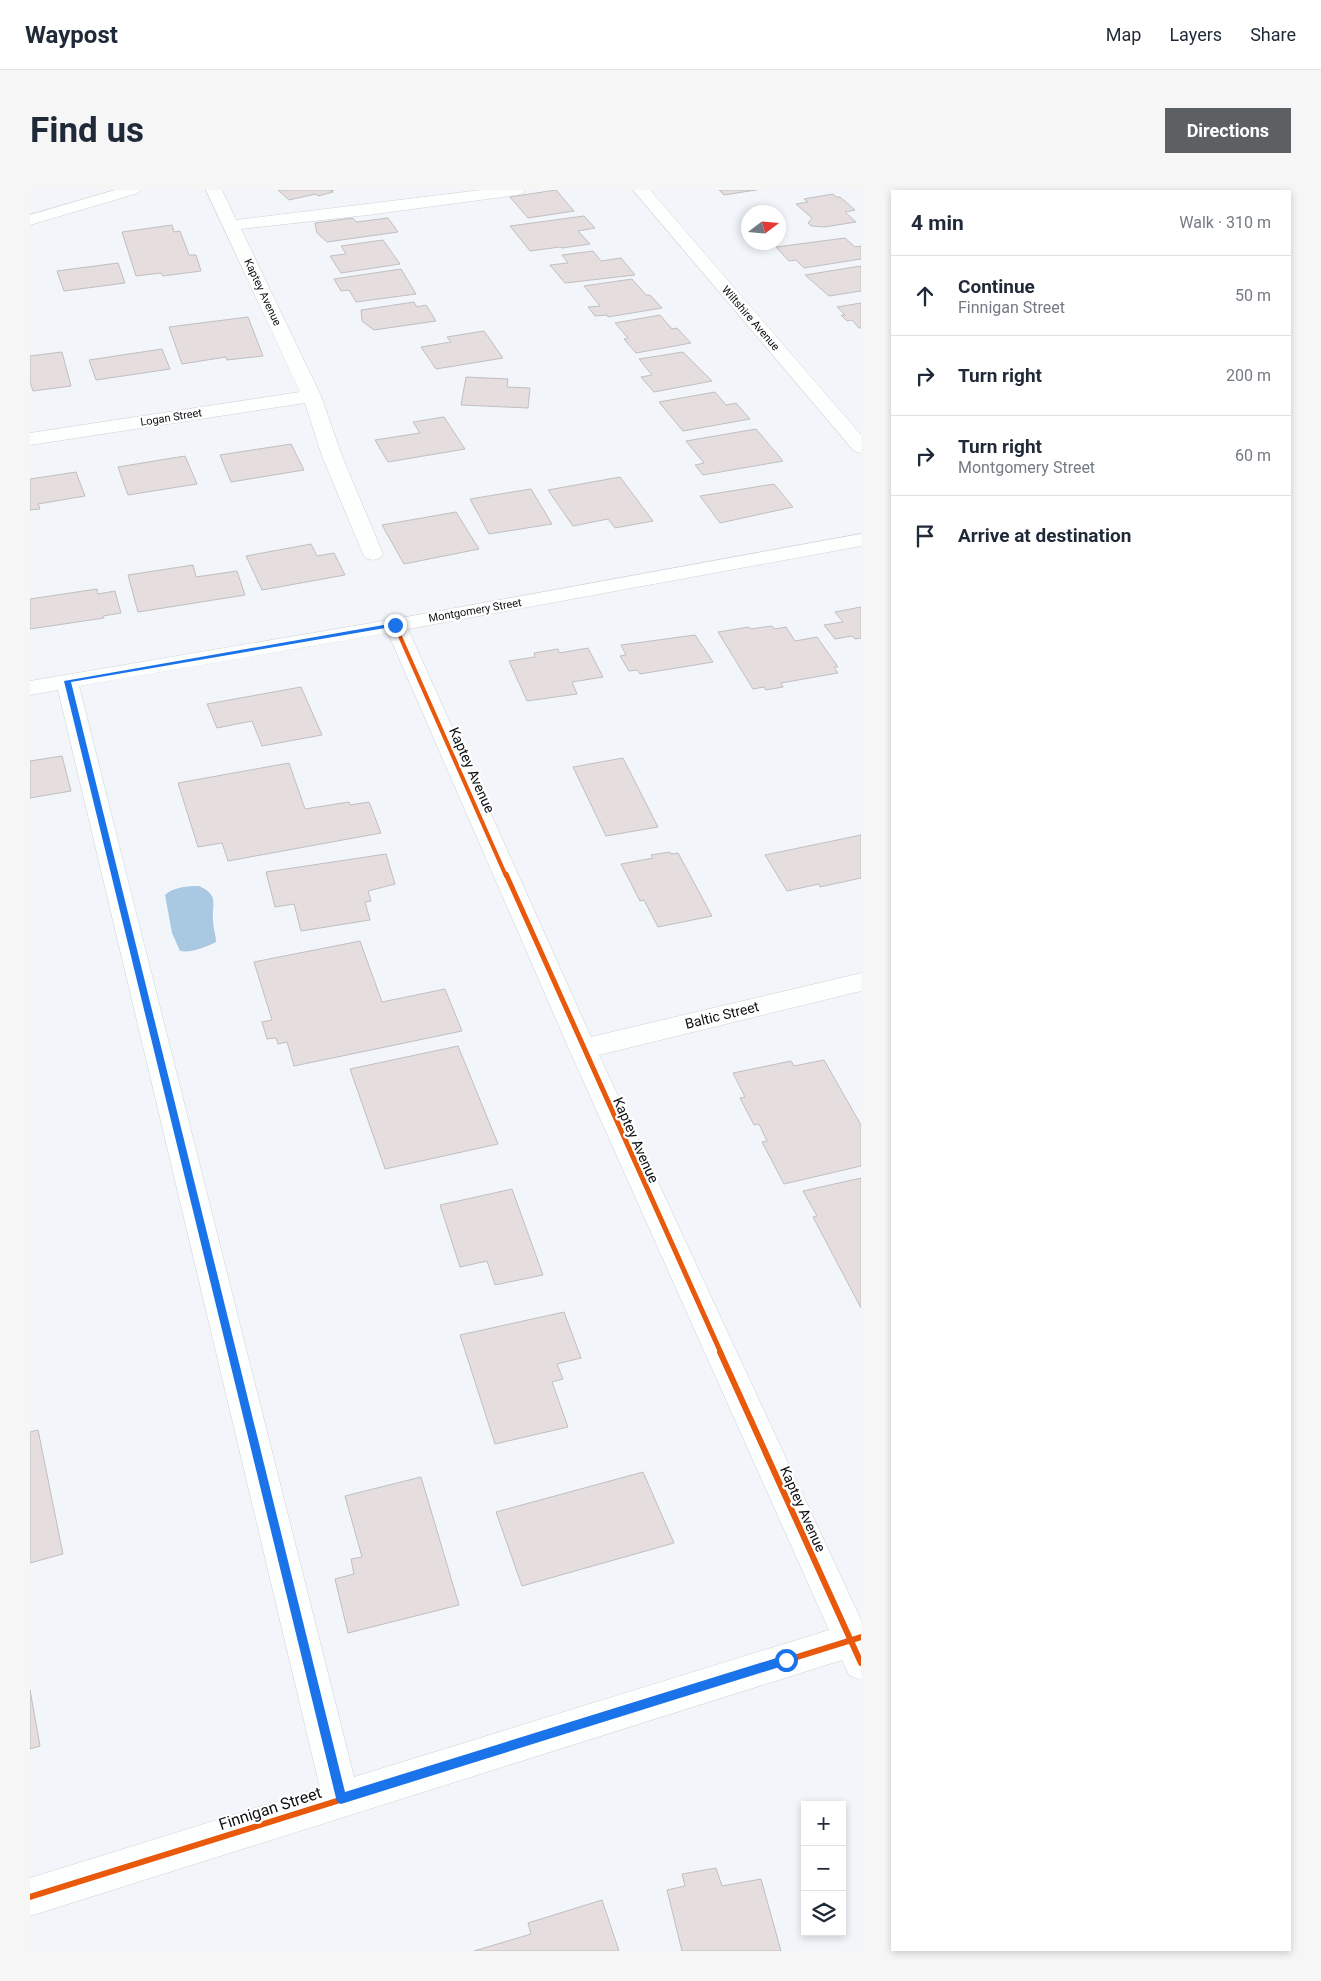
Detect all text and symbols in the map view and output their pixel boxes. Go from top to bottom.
text: Waypost [25,21,118,49]
text: Map [1106,24,1141,45]
text: Layers [1169,24,1222,45]
text: Share [1250,24,1296,45]
button: Directions [1165,108,1291,153]
text: Find us [30,110,144,151]
north arrow [741,205,786,250]
text: 4 min [911,211,964,235]
text: Walk · 310 m [1179,213,1271,232]
street label: Kaptey Avenue [241,257,284,328]
text: Continue [958,275,1035,298]
icon: ahead [911,282,939,310]
street label: Wiltshire Avenue [719,283,782,353]
text: 50 m [1235,286,1271,305]
text: Finnigan Street [958,298,1065,317]
icon: right [911,362,939,390]
text: Turn right [958,364,1042,387]
text: 200 m [1226,366,1271,385]
street label: Logan Street [139,406,203,429]
text: Turn right [958,435,1042,458]
icon: right [911,442,939,470]
text: 60 m [1235,446,1271,465]
text: Montgomery Street [958,458,1095,477]
icon: arrive [911,522,939,550]
text: Arrive at destination [958,524,1131,547]
street label: Montgomery Street [428,596,523,625]
route end [384,614,407,637]
street label: Kaptey Avenue [446,725,498,815]
street label: Baltic Street [683,998,761,1032]
street label: Kaptey Avenue [610,1095,662,1185]
street label: Kaptey Avenue [777,1464,829,1554]
route start [775,1649,798,1672]
street label: Finnigan Street [216,1783,324,1834]
map controls [801,1801,846,1936]
button: + [801,1801,846,1846]
button: − [801,1846,846,1891]
button: layers [801,1891,846,1936]

